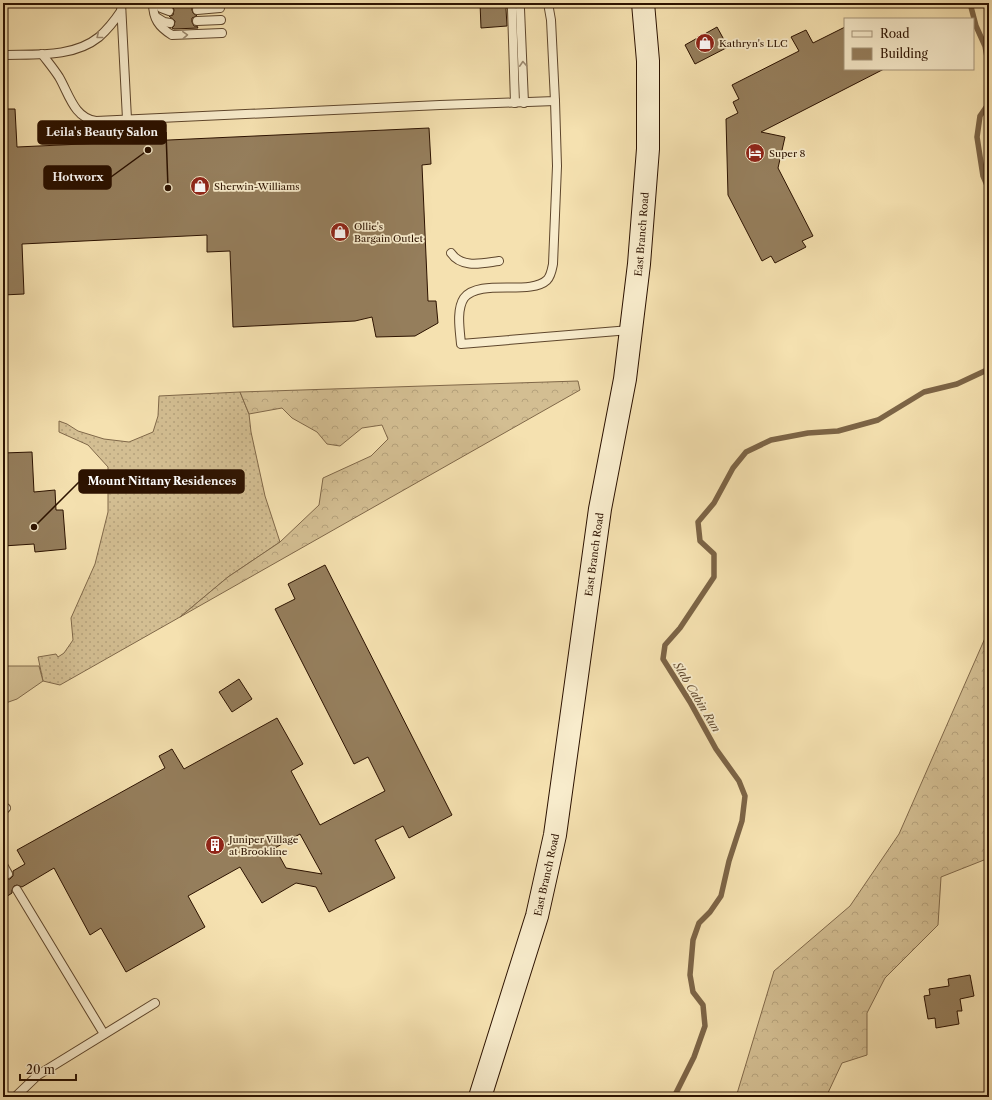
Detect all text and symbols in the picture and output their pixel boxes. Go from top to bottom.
legend [844,18,974,70]
text: Road [880,26,910,41]
one-way arrow [182,30,188,39]
one-way arrow [96,32,103,39]
shop icon: Kathryn's LLC [694,32,716,54]
place label: Kathryn's LLC [719,37,788,50]
text: Building [880,46,928,61]
one-way arrow [518,61,527,67]
callout: Leila's Beauty Salon [38,121,166,144]
text: Leila's Beauty Salon [46,125,159,139]
hotel icon: Super 8 [744,142,766,164]
place label: Super 8 [769,147,806,160]
callout: Hotworx [44,166,111,189]
text: Hotworx [53,170,104,184]
shop icon: Sherwin-Williams [189,175,211,197]
place label: Sherwin-Williams [214,180,300,193]
street label: East Branch Road [632,192,652,277]
place label: Ollie's Bargain Outlet [354,220,423,245]
shop icon: Ollie's Bargain Outlet [329,221,351,243]
callout: Mount Nittany Residences [79,470,244,493]
text: Mount Nittany Residences [88,474,236,488]
street label: East Branch Road [582,512,606,597]
water label: Slab Cabin Run [670,658,724,735]
street label: East Branch Road [531,832,562,917]
place label: Juniper Village at Brookline [227,833,299,858]
building icon: Juniper Village at Brookline [204,834,226,856]
scale bar [20,1056,76,1082]
text: 20 m [26,1062,55,1077]

